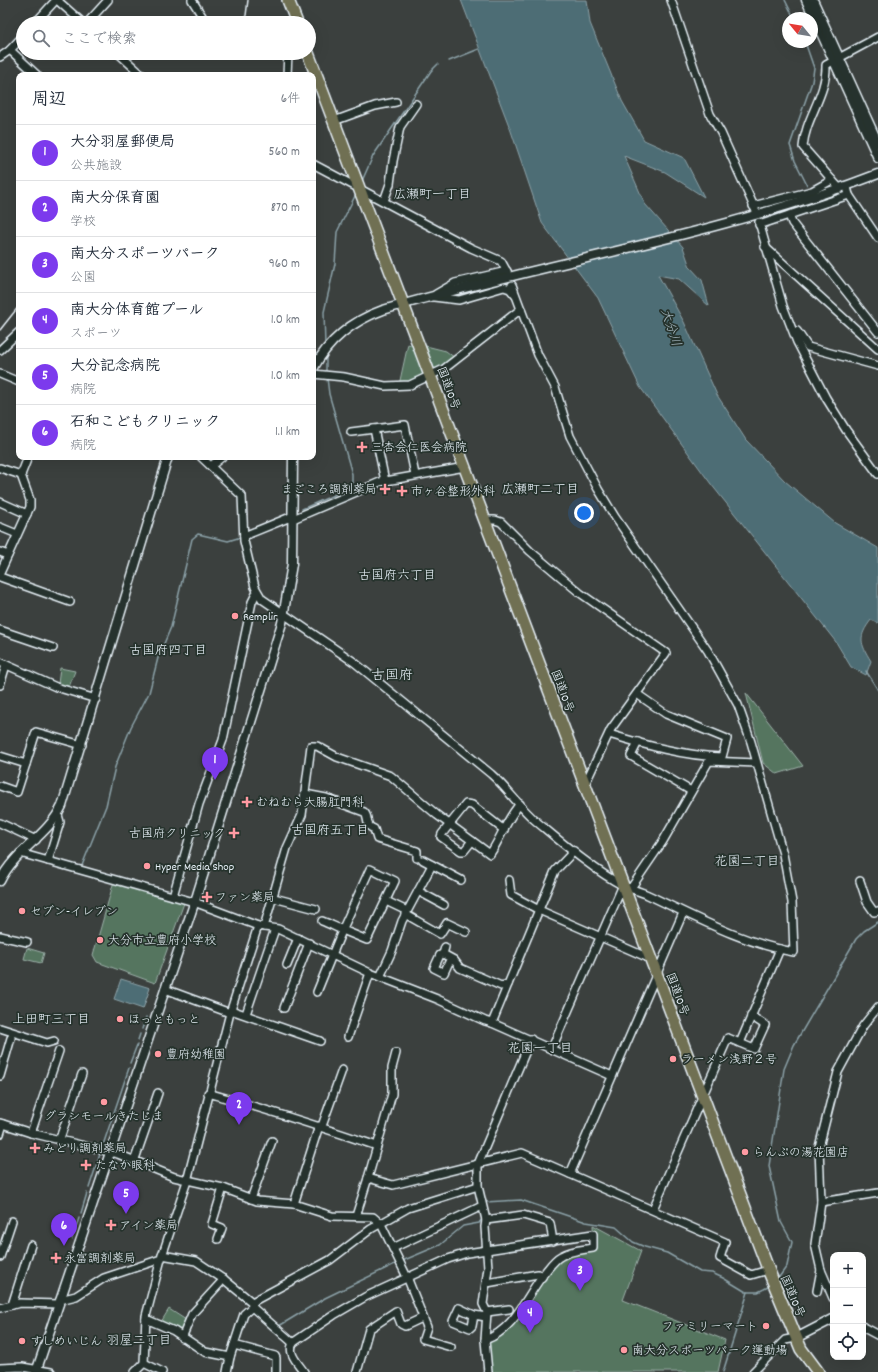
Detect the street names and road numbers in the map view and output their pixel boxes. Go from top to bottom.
street label: 国道10号 [432,364,464,413]
street label: 国道10号 [546,667,578,716]
street label: 国道10号 [661,970,693,1019]
street label: 国道10号 [775,1272,808,1321]

